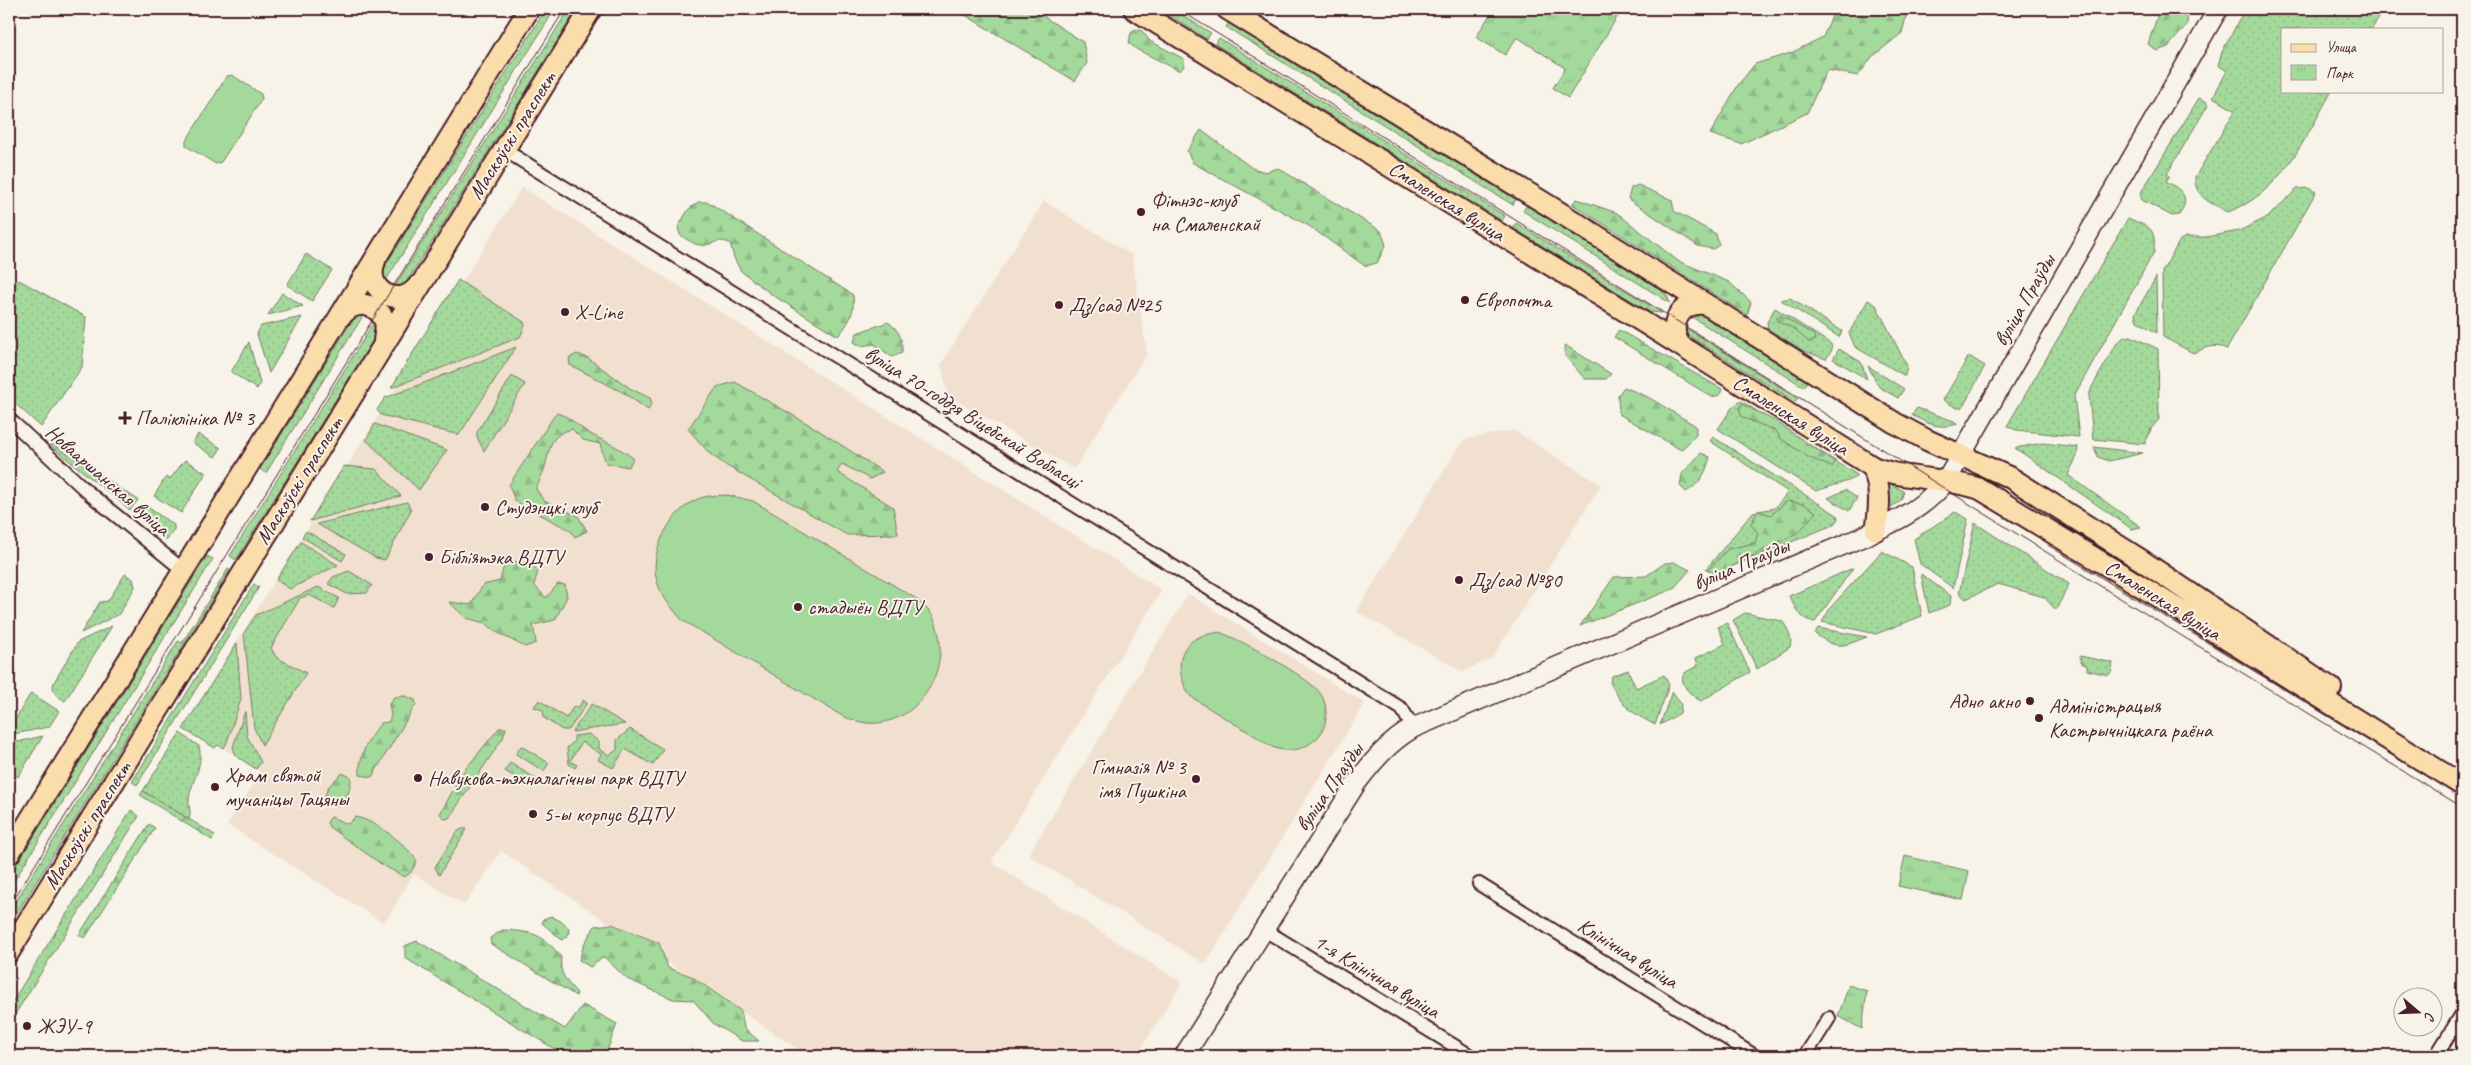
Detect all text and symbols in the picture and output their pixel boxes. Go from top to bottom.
legend [2281,28,2444,92]
text: Улица [2326,38,2357,57]
text: Парк [2326,64,2354,83]
street label: Маскоўскі праспект [462,65,562,204]
street label: Смаленская вуліца [1384,155,1511,248]
place label: Фітнэс-клуб на Смаленскай [1151,187,1261,237]
marker: Фітнэс-клуб на Смаленскай [1135,206,1147,218]
street label: вуліца Праўды [1987,248,2062,350]
place label: Европочта [1475,287,1554,313]
place label: Дз/сад №25 [1069,292,1163,319]
marker: Европочта [1459,294,1471,306]
place label: X-Line [575,299,623,325]
marker: Дз/сад №25 [1053,299,1065,311]
marker: X-Line [559,306,571,318]
street label: вуліца 70-годдзя Віцебскай Вобласці [860,340,1089,497]
street label: Смаленская вуліца [1728,369,1855,462]
place label: Паліклініка № 3 [136,405,256,431]
street label: Маскоўскі праспект [249,410,349,549]
marker: Паліклініка № 3 [118,411,132,425]
street label: Новааршанская вуліца [40,419,177,542]
place label: Студэнцкі клуб [495,494,602,520]
marker: Студэнцкі клуб [479,501,491,513]
street label: вуліца Праўды [1689,531,1795,596]
place label: Бібліятэка ВДТУ [439,544,567,570]
marker: Бібліятэка ВДТУ [423,551,435,563]
street label: Смаленская вуліца [2100,554,2227,647]
place label: Дз/сад №80 [1469,567,1563,594]
marker: Дз/сад №80 [1453,574,1465,586]
place label: стадыён ВДТУ [808,594,926,620]
marker: стадыён ВДТУ [792,601,804,613]
place label: Адно акно [1949,688,2022,714]
place label: Адміністрацыя Кастрычніцкага раёна [2049,693,2214,743]
marker: Адно акно [2024,695,2036,707]
marker: Адміністрацыя Кастрычніцкага раёна [2033,712,2045,724]
street label: вуліца Праўды [1289,736,1370,836]
place label: Гімназія № 3 імя Пушкіна [1092,754,1188,804]
street label: Маскоўскі праспект [37,755,137,894]
place label: Храм святой мучаніцы Тацяны [225,762,350,812]
place label: Навукова-тэхналагічны парк ВДТУ [428,765,687,791]
marker: Навукова-тэхналагічны парк ВДТУ [412,772,424,784]
marker: Гімназія № 3 імя Пушкіна [1190,773,1202,785]
marker: Храм святой мучаніцы Тацяны [209,781,221,793]
place label: 5-ы корпус ВДТУ [543,801,676,827]
marker: 5-ы корпус ВДТУ [527,808,539,820]
street label: Клінічная вуліца [1573,912,1685,995]
street label: 1-я Клінічная вуліца [1309,928,1446,1025]
north arrow [2394,988,2444,1038]
text: С [2420,1010,2439,1024]
place label: ЖЭУ-9 [37,1013,93,1039]
marker: ЖЭУ-9 [21,1020,33,1032]

